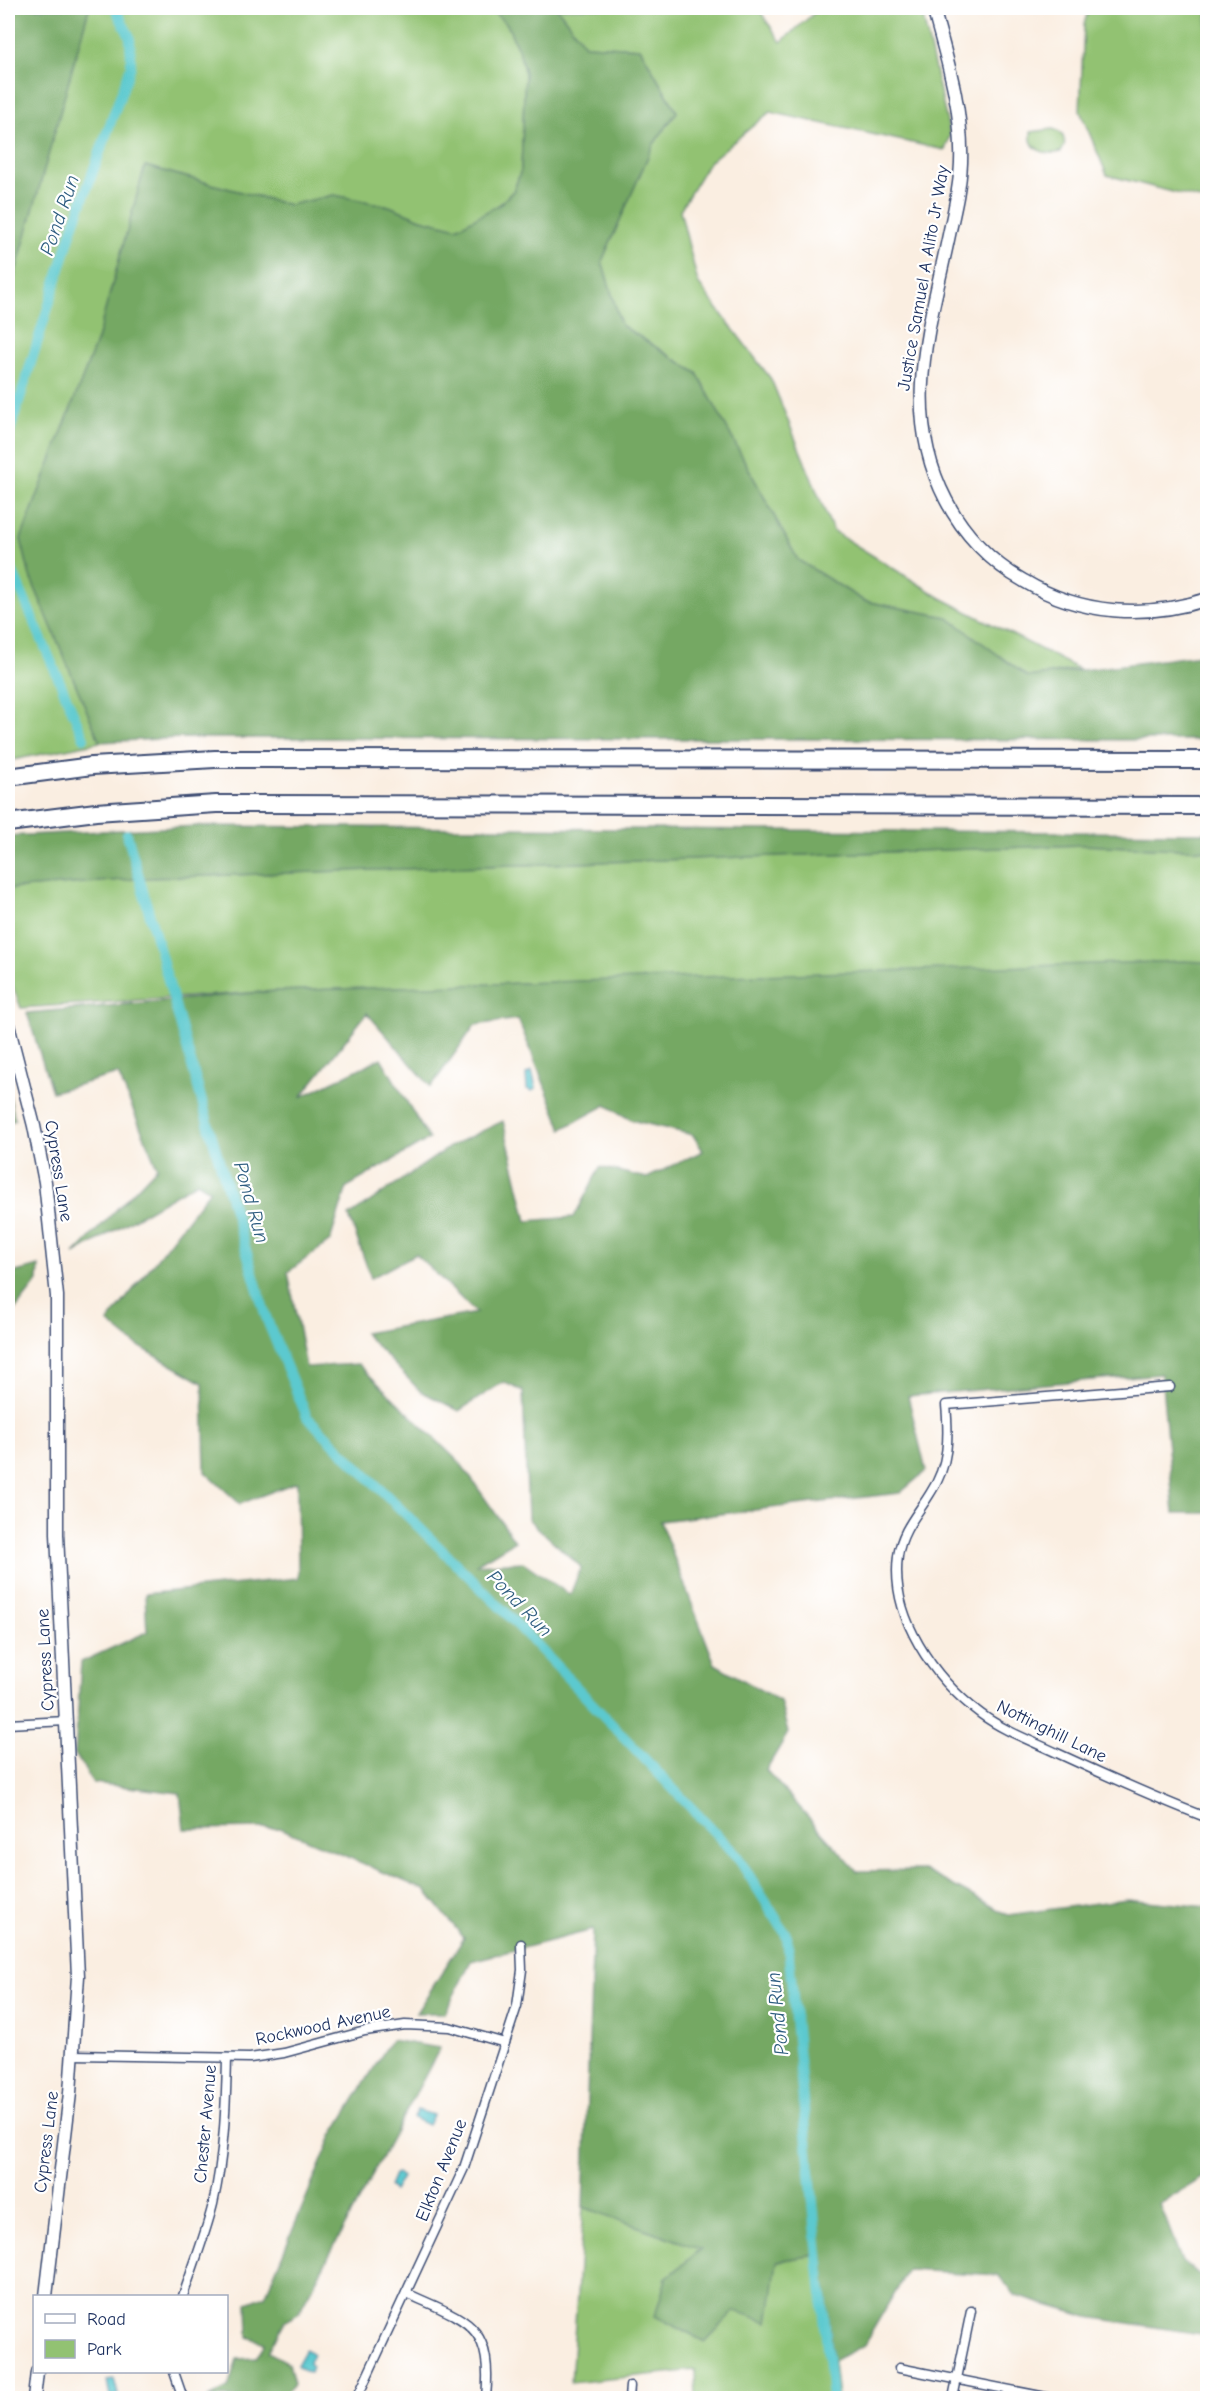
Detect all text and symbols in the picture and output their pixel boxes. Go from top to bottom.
street label: Justice Samuel A Alito Jr Way [893,163,954,392]
water label: Pond Run [35,172,84,258]
street label: Cypress Lane [40,1119,77,1223]
water label: Pond Run [229,1159,274,1245]
water label: Pond Run [482,1565,557,1641]
street label: Cypress Lane [32,1608,59,1712]
street label: Nottinghill Lane [993,1696,1110,1767]
water label: Pond Run [762,1971,793,2057]
street label: Rockwood Avenue [254,2001,392,2050]
street label: Chester Avenue [190,2064,221,2184]
street label: Cypress Lane [30,2090,63,2194]
street label: Elkton Avenue [411,2116,472,2224]
legend [33,2295,228,2373]
text: Road [87,2309,126,2330]
text: Park [87,2339,122,2360]

